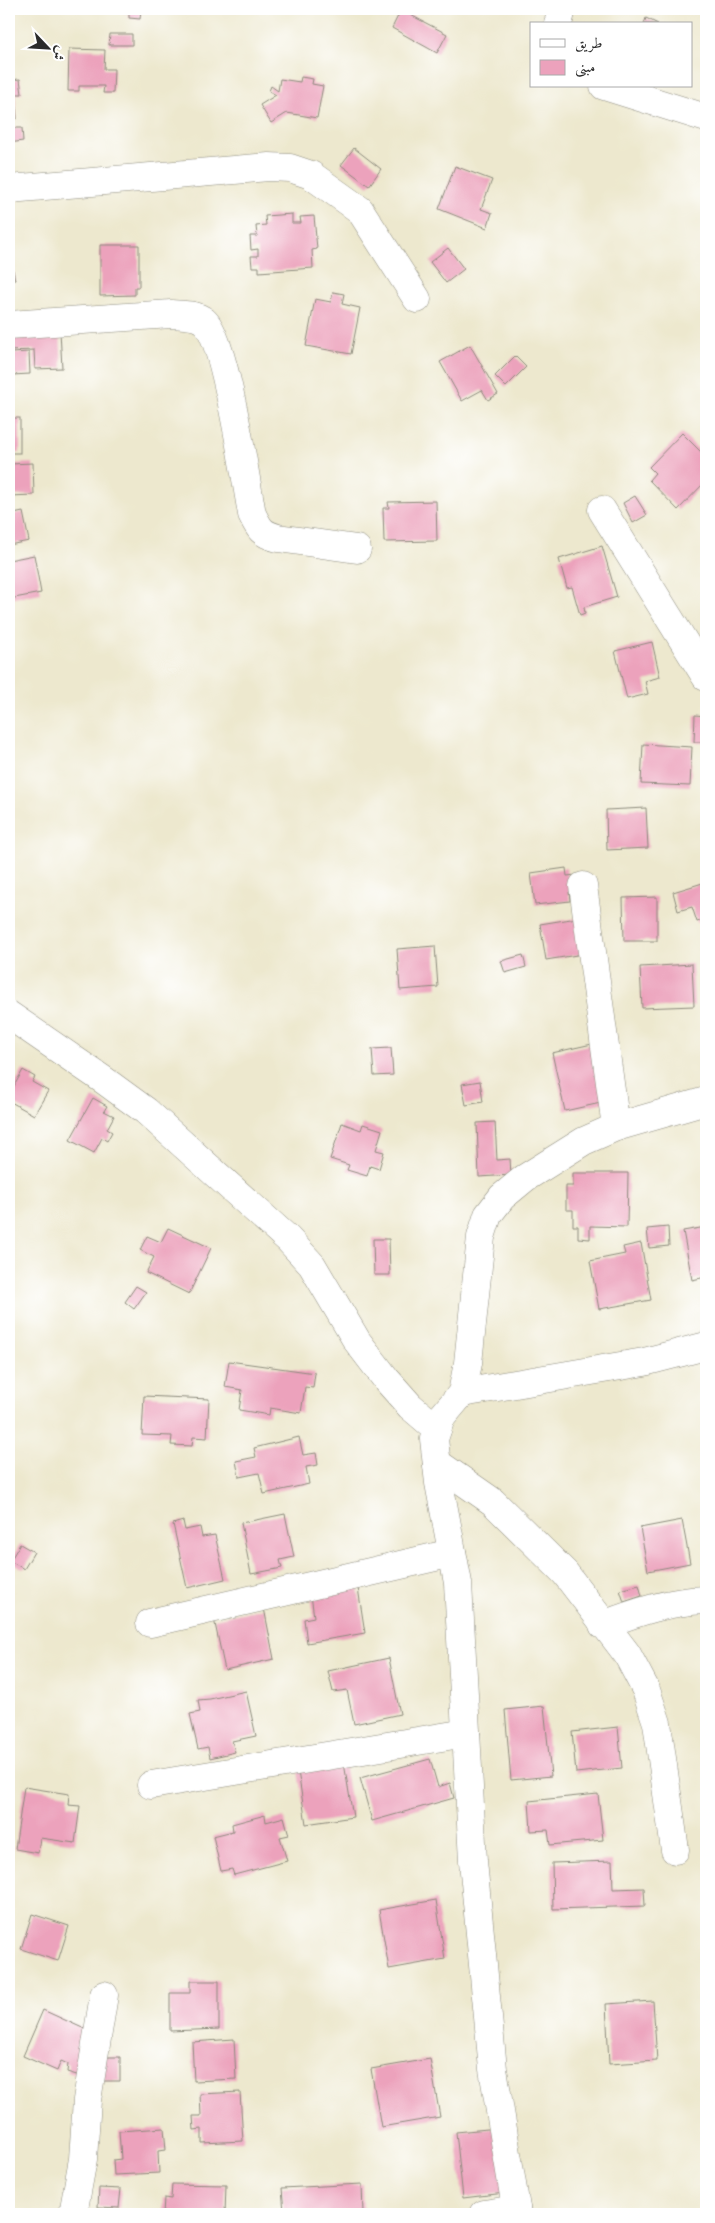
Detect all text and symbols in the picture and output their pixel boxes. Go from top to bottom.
north arrow [22,22,72,72]
legend [530,22,692,88]
text: طريق [575,33,602,53]
text: ش [48,43,71,64]
text: مبنى [575,57,595,78]

